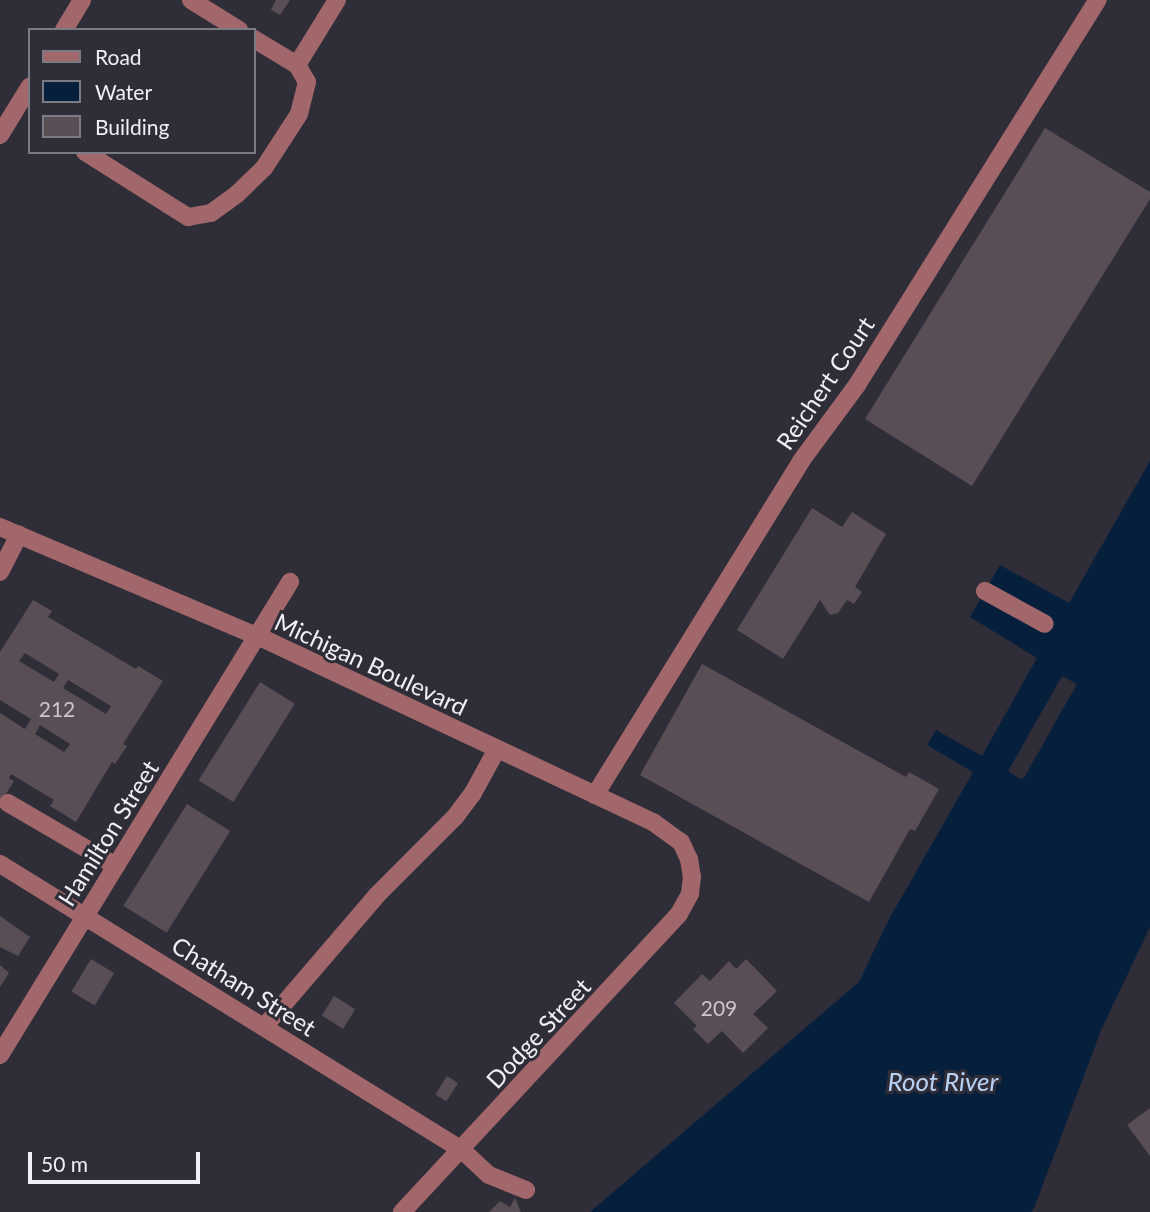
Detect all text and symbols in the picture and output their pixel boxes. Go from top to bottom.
legend [28,28,256,154]
text: Road [95,44,142,69]
text: Water [95,79,152,104]
text: Building [95,114,170,139]
street label: Reichert Court [770,311,880,455]
street label: Michigan Boulevard [270,607,472,721]
house number: 212 [39,696,75,722]
street label: Hamilton Street [52,755,164,911]
street label: Chatham Street [167,930,321,1042]
street label: Dodge Street [480,972,596,1094]
house number: 209 [701,995,737,1021]
water label: Root River [888,1066,998,1098]
scale bar [32,1138,203,1182]
text: 50 m [41,1151,88,1176]

